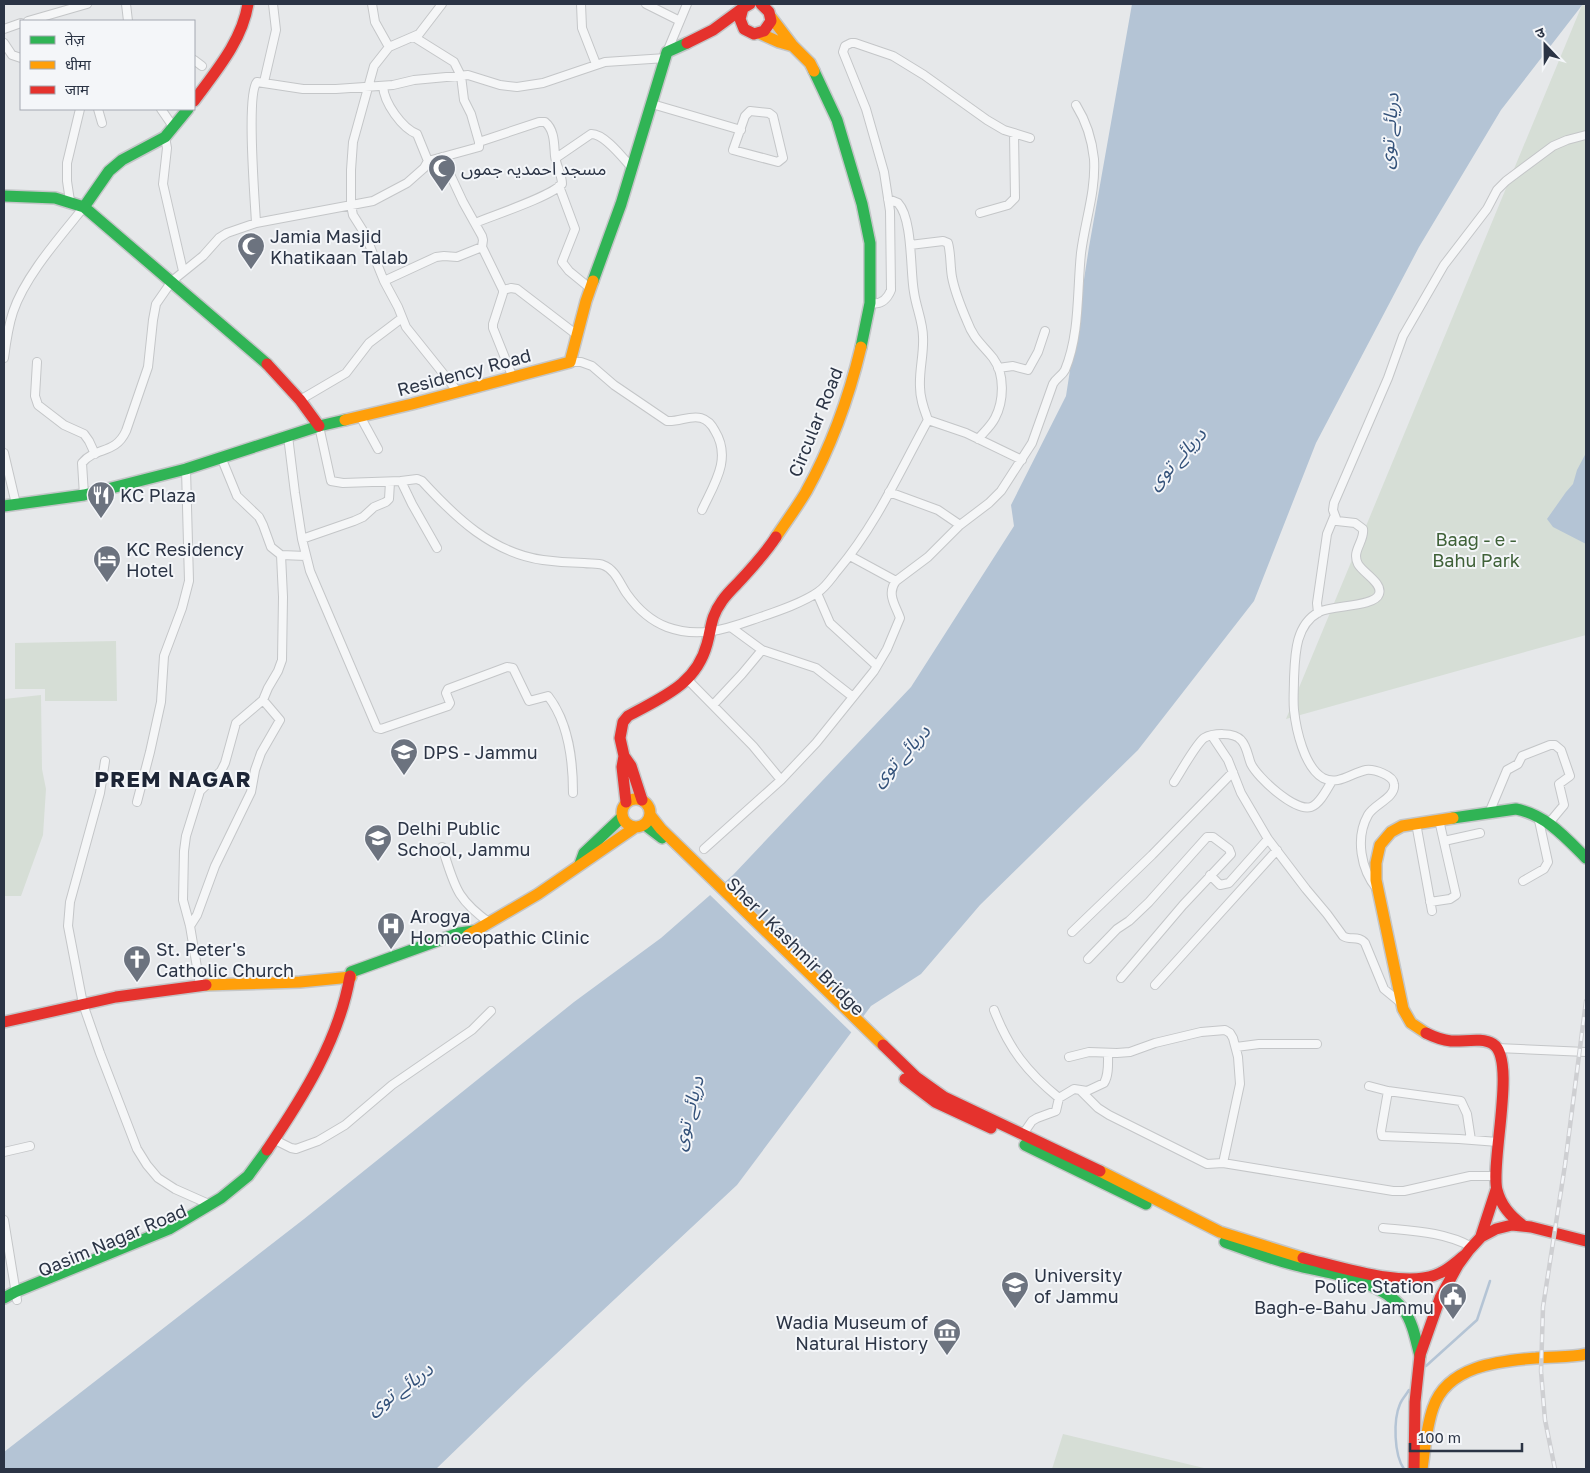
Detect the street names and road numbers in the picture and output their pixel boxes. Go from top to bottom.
street label: Residency Road [395,344,533,400]
street label: Circular Road [783,364,847,480]
street label: Sher I Kashmir Bridge [722,872,870,1020]
street label: Qasim Nagar Road [35,1199,189,1281]

